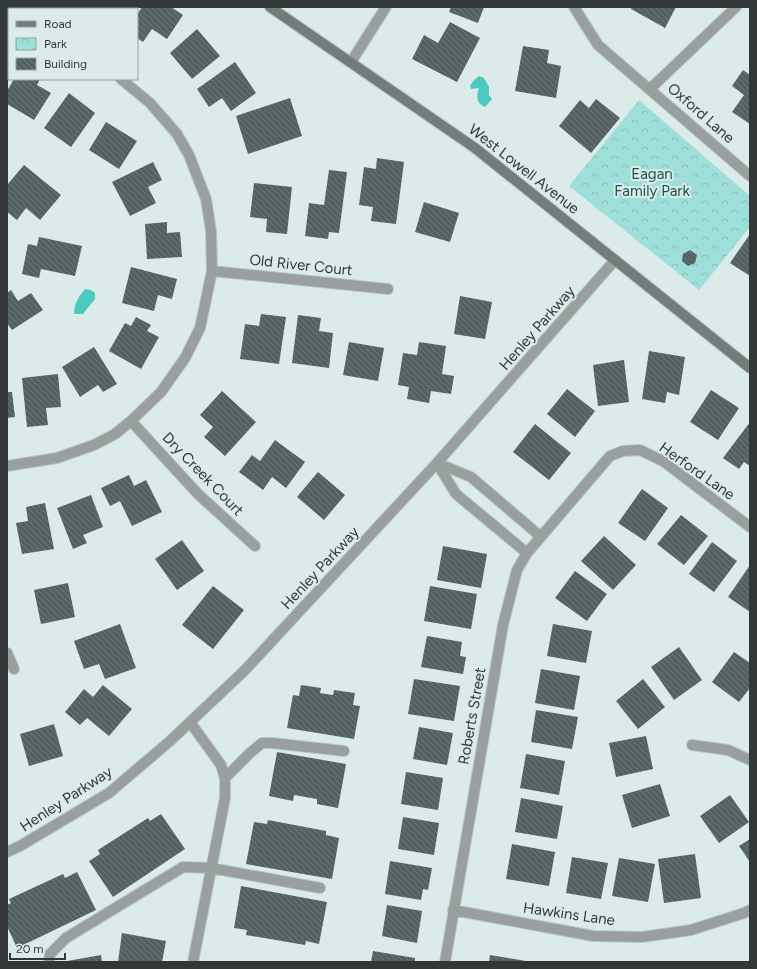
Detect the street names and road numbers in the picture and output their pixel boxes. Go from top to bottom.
street label: Oxford Lane [664,79,738,147]
street label: West Lowell Avenue [465,120,583,218]
street label: Old River Court [249,251,354,279]
street label: Henley Parkway [495,282,579,374]
street label: Dry Creek Court [159,429,248,520]
street label: Herford Lane [656,438,738,504]
street label: Henley Parkway [277,523,363,613]
street label: Roberts Street [455,666,489,766]
street label: Henley Parkway [17,762,116,835]
street label: Hawkins Lane [522,899,616,929]

